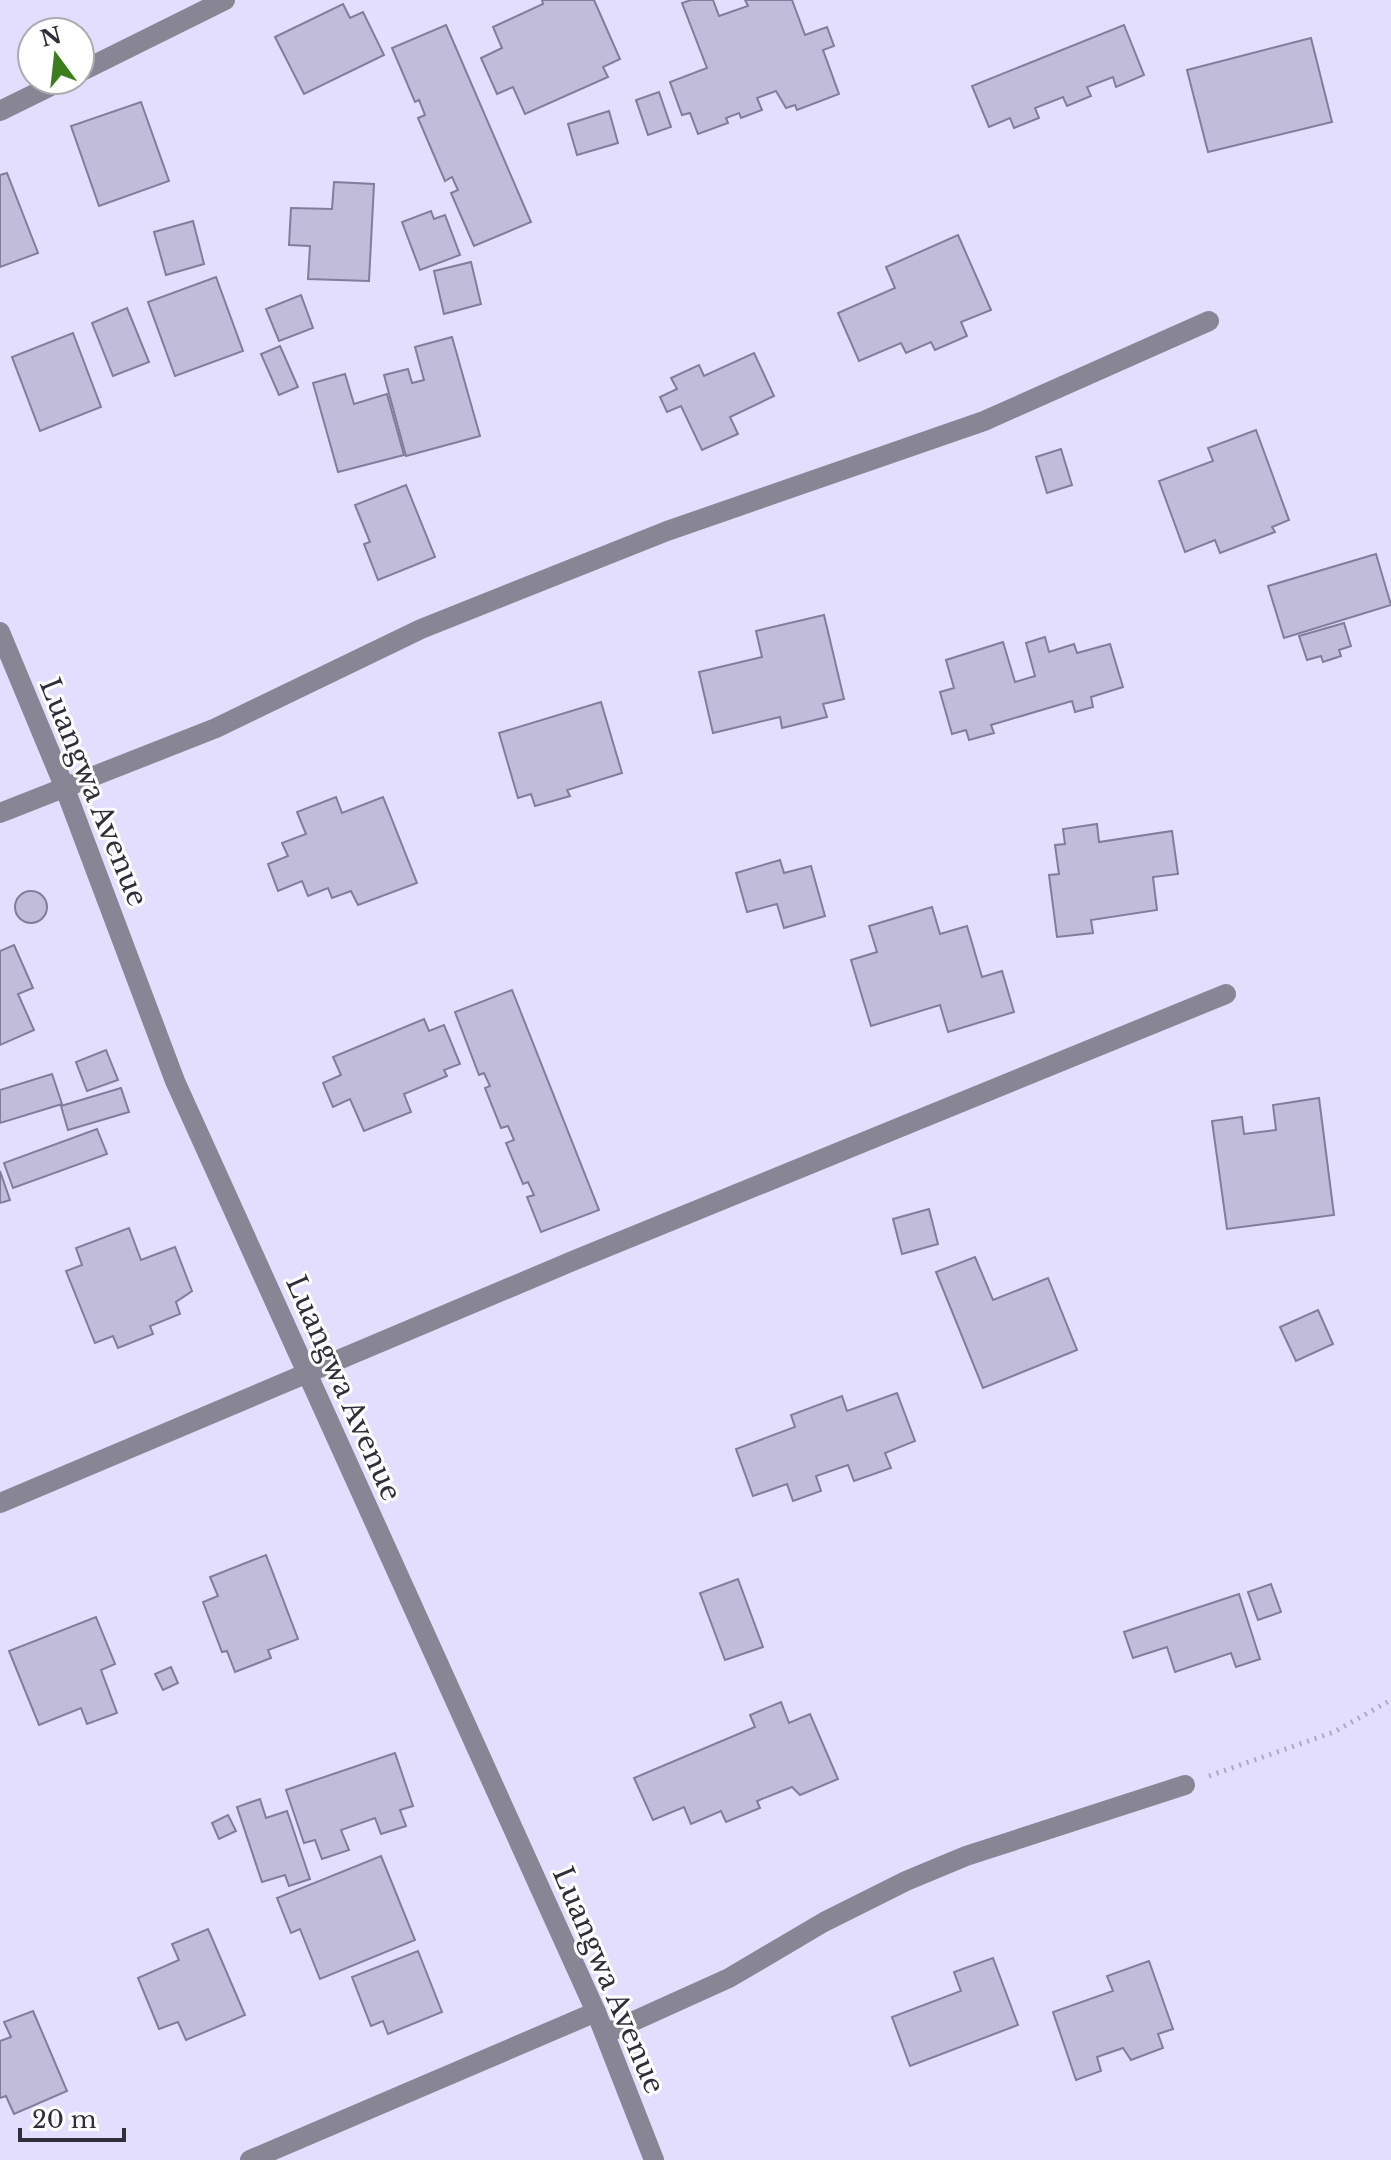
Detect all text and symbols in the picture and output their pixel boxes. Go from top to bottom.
north arrow [16,16,96,96]
text: N [37,21,65,53]
street label: Luangwa Avenue [32,673,155,911]
street label: Luangwa Avenue [278,1270,409,1506]
street label: Luangwa Avenue [545,1862,672,2099]
scale bar [20,2092,124,2142]
text: 20 m [32,2105,97,2134]

